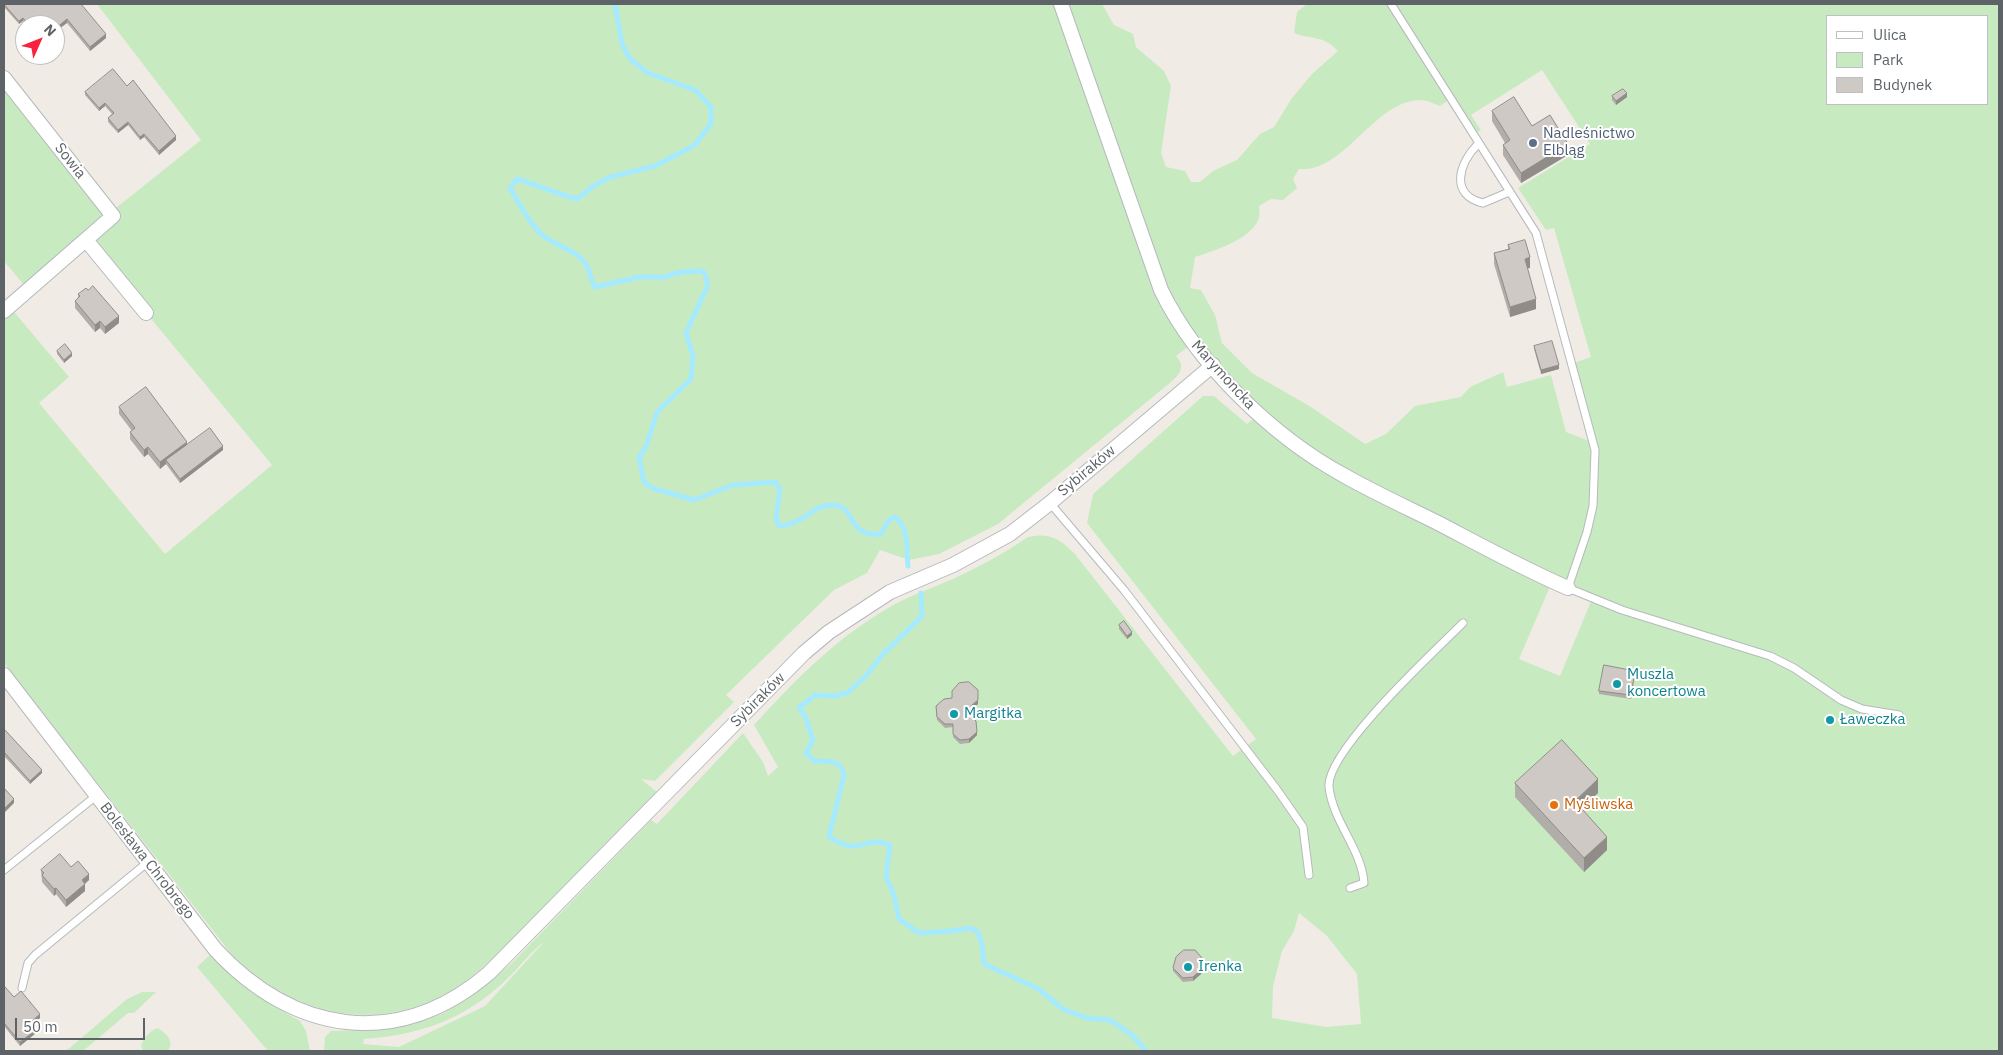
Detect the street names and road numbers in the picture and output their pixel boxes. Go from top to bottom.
street label: Sowia [50,140,90,182]
street label: Marymoncka [1187,337,1259,413]
street label: Sybiraków [1055,442,1119,500]
street label: Sybiraków [727,669,789,731]
street label: Bolesława Chrobrego [96,799,198,923]

